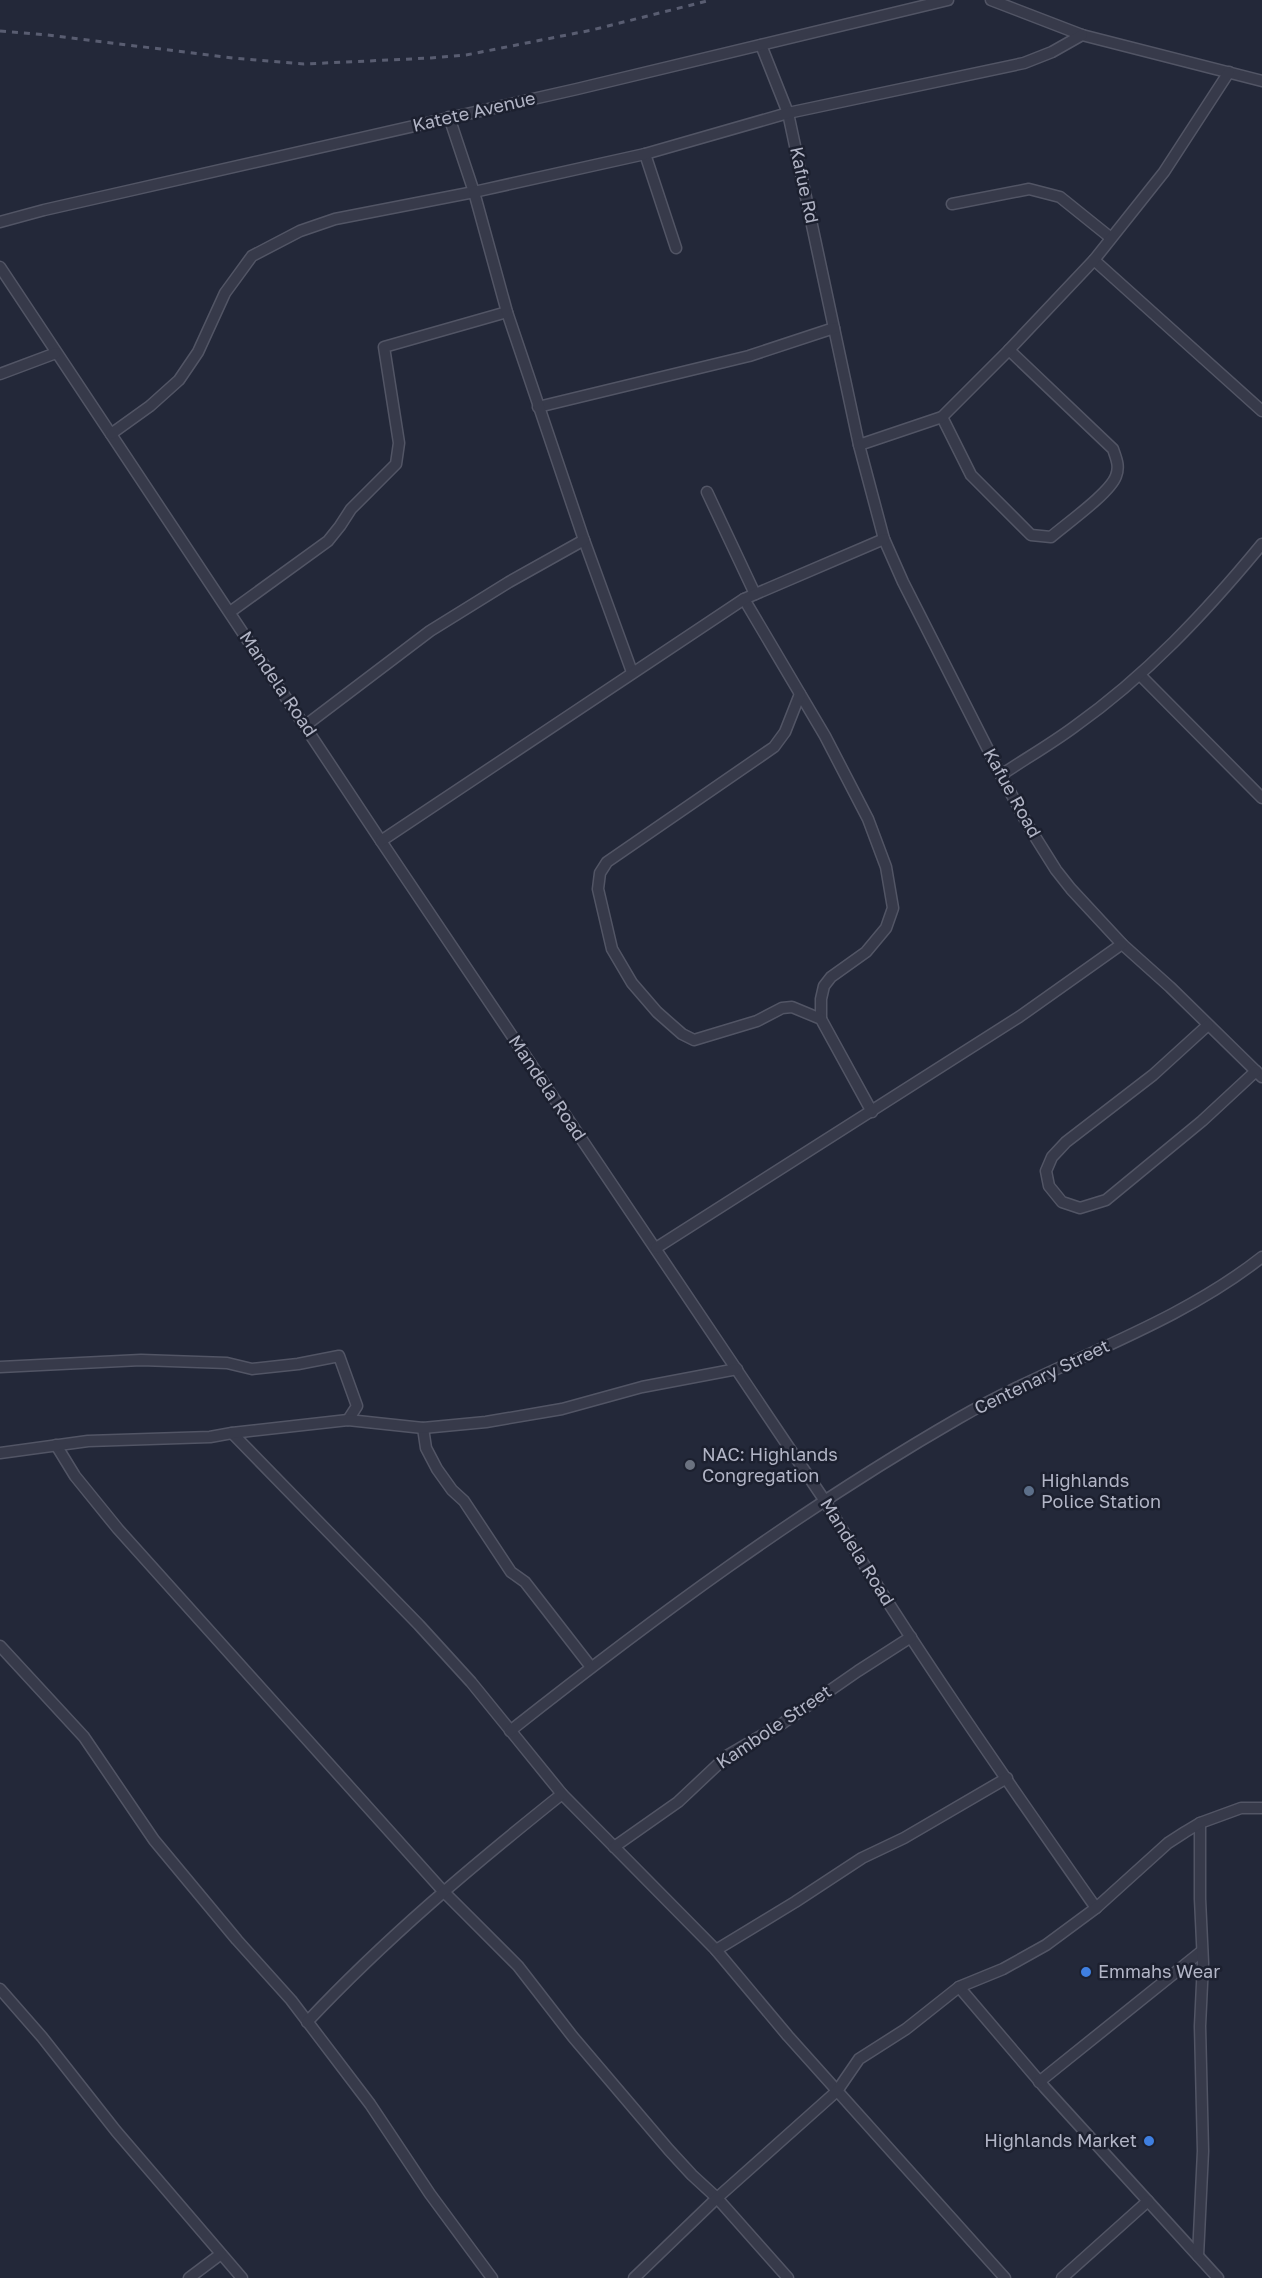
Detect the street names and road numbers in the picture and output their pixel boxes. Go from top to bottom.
street label: Katete Avenue [410,86,537,136]
street label: Kafue Rd [786,144,824,225]
street label: Mandela Road [235,626,322,740]
street label: Kafue Road [979,744,1046,841]
street label: Mandela Road [504,1030,591,1144]
street label: Centenary Street [970,1334,1113,1418]
street label: Mandela Road [816,1494,900,1609]
street label: Kambole Street [712,1680,835,1773]

